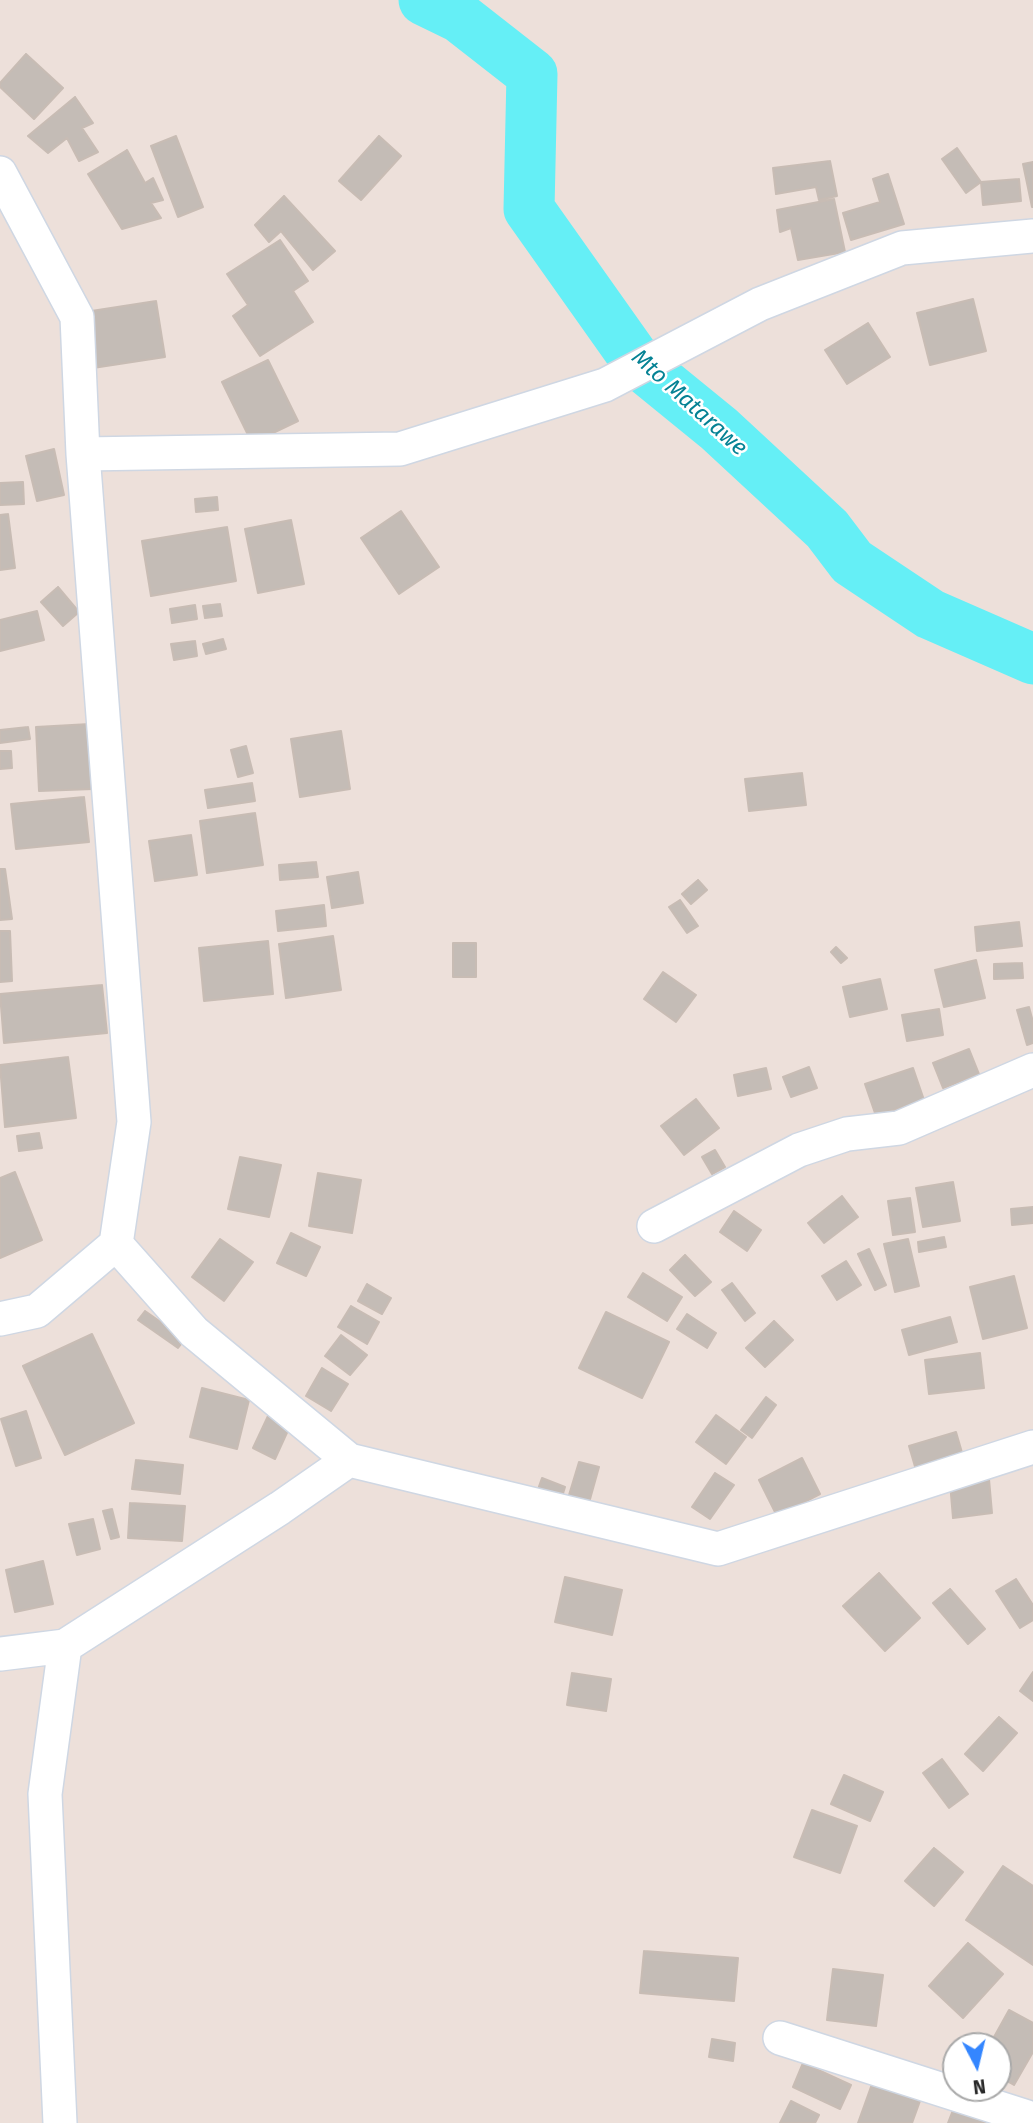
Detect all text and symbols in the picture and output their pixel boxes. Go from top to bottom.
water label: Mto Matarawe [626,344,752,462]
north arrow [942,2032,1012,2102]
text: N [972,2074,987,2099]

